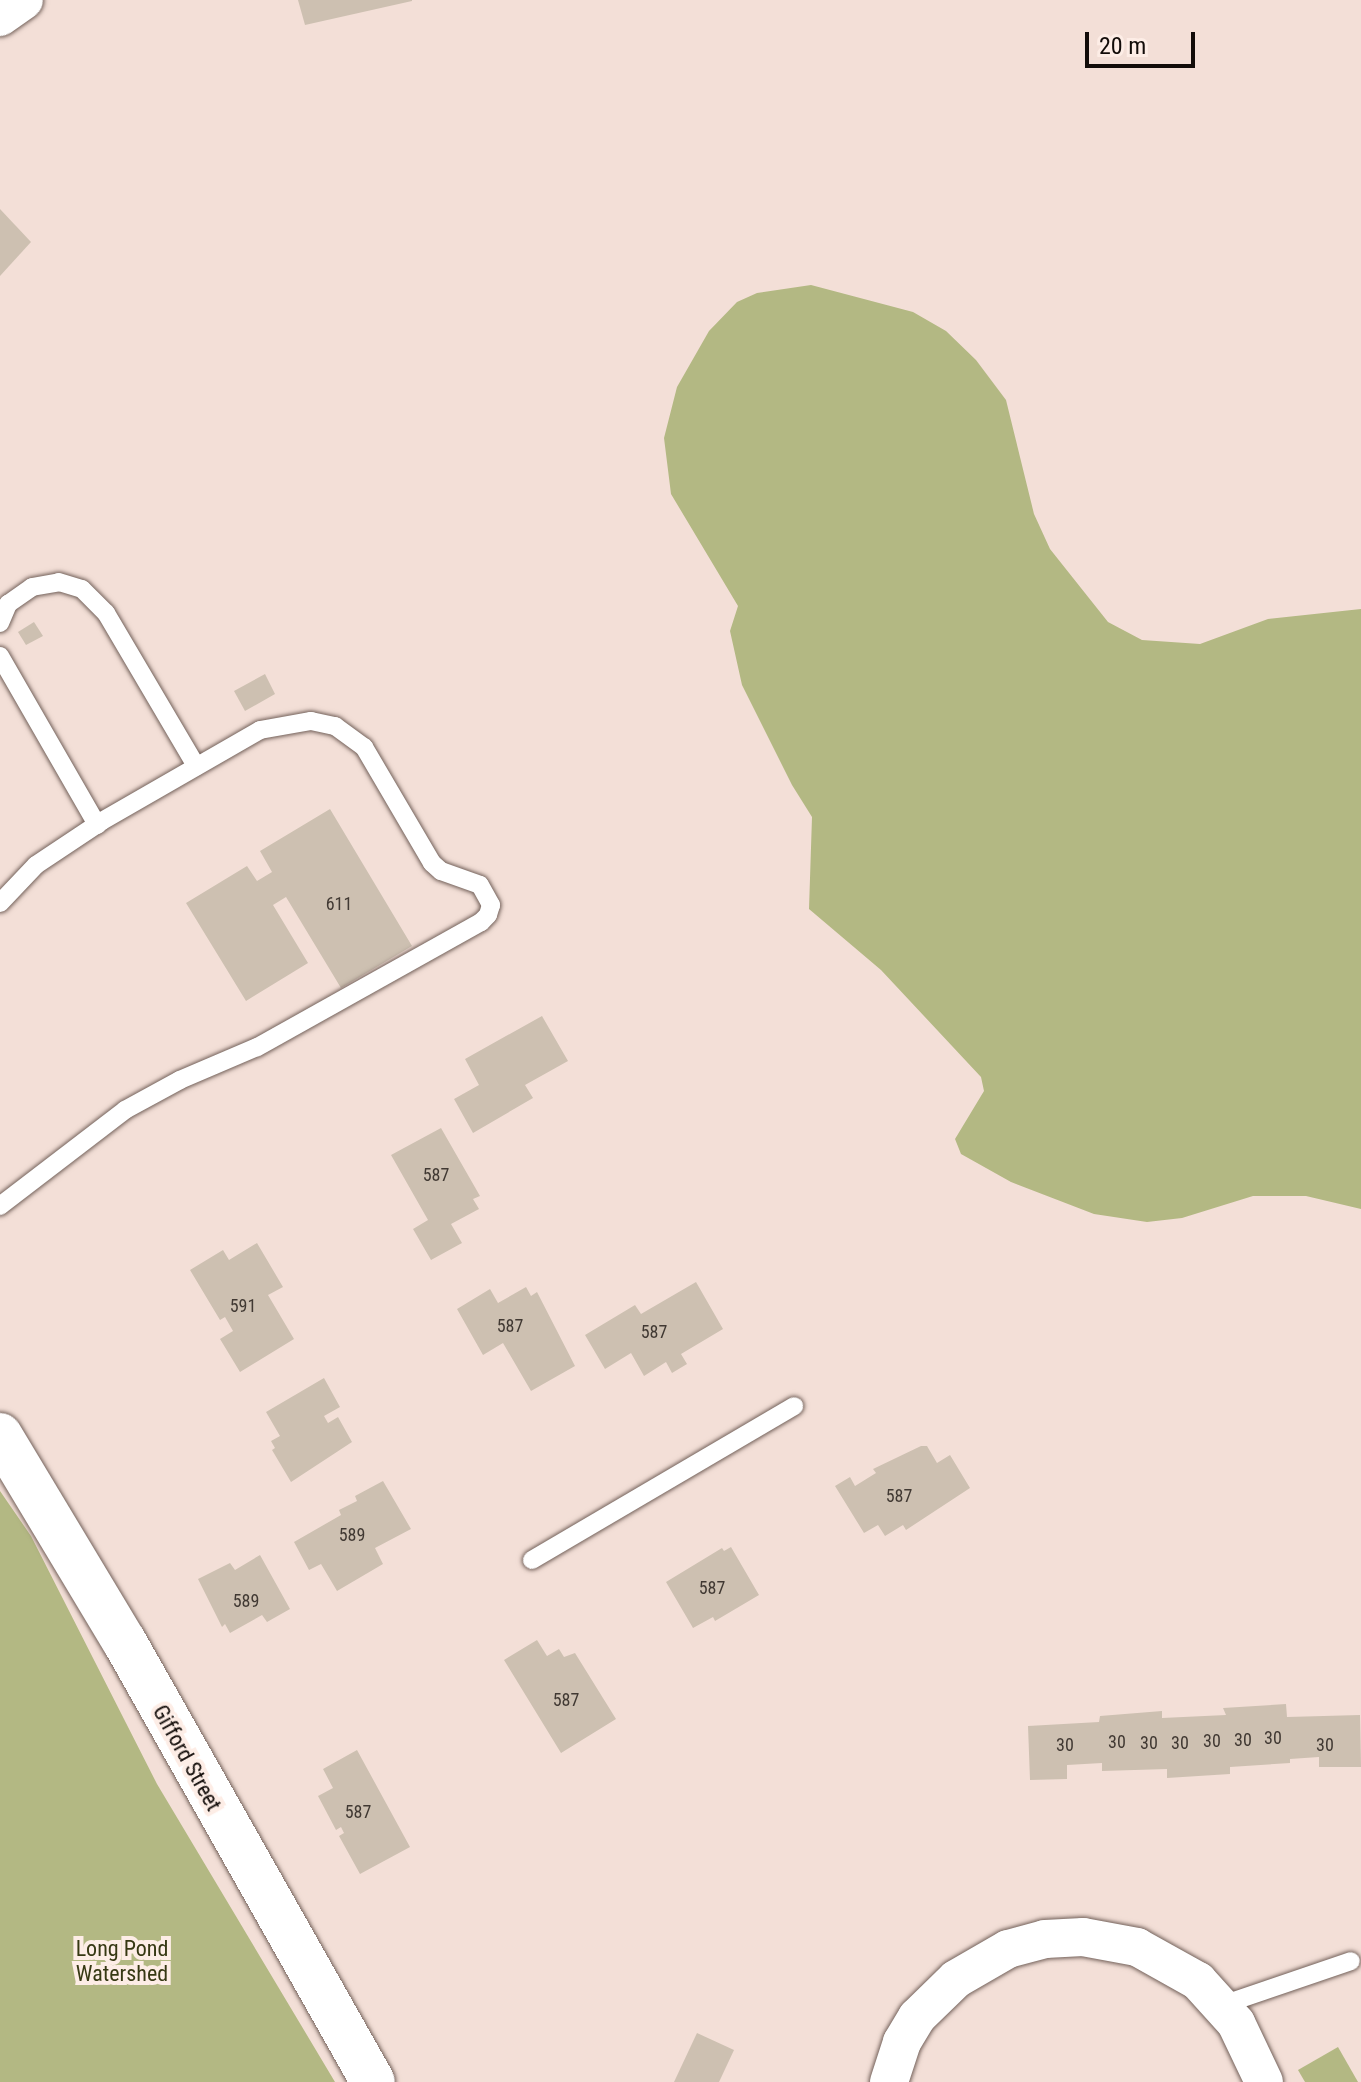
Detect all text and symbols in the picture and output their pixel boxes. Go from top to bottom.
scale bar [1089,16,1199,66]
text: 20 m [1099,32,1146,60]
house number: 611 [326,893,352,915]
house number: 587 [423,1164,449,1186]
house number: 591 [230,1295,256,1317]
house number: 587 [497,1315,523,1337]
house number: 587 [641,1321,667,1343]
house number: 587 [886,1485,912,1507]
house number: 589 [339,1524,365,1546]
house number: 587 [699,1577,725,1599]
house number: 589 [233,1590,259,1612]
house number: 587 [553,1689,579,1711]
street label: Gifford Street [147,1700,227,1816]
house number: 30 [1264,1727,1282,1749]
house number: 30 [1234,1729,1252,1751]
house number: 30 [1203,1730,1221,1752]
house number: 30 [1108,1731,1126,1753]
house number: 30 [1140,1732,1158,1754]
house number: 30 [1171,1732,1189,1754]
house number: 30 [1056,1734,1074,1756]
house number: 30 [1316,1734,1334,1756]
house number: 587 [345,1801,371,1823]
park label: Long Pond Watershed [76,1935,168,1986]

